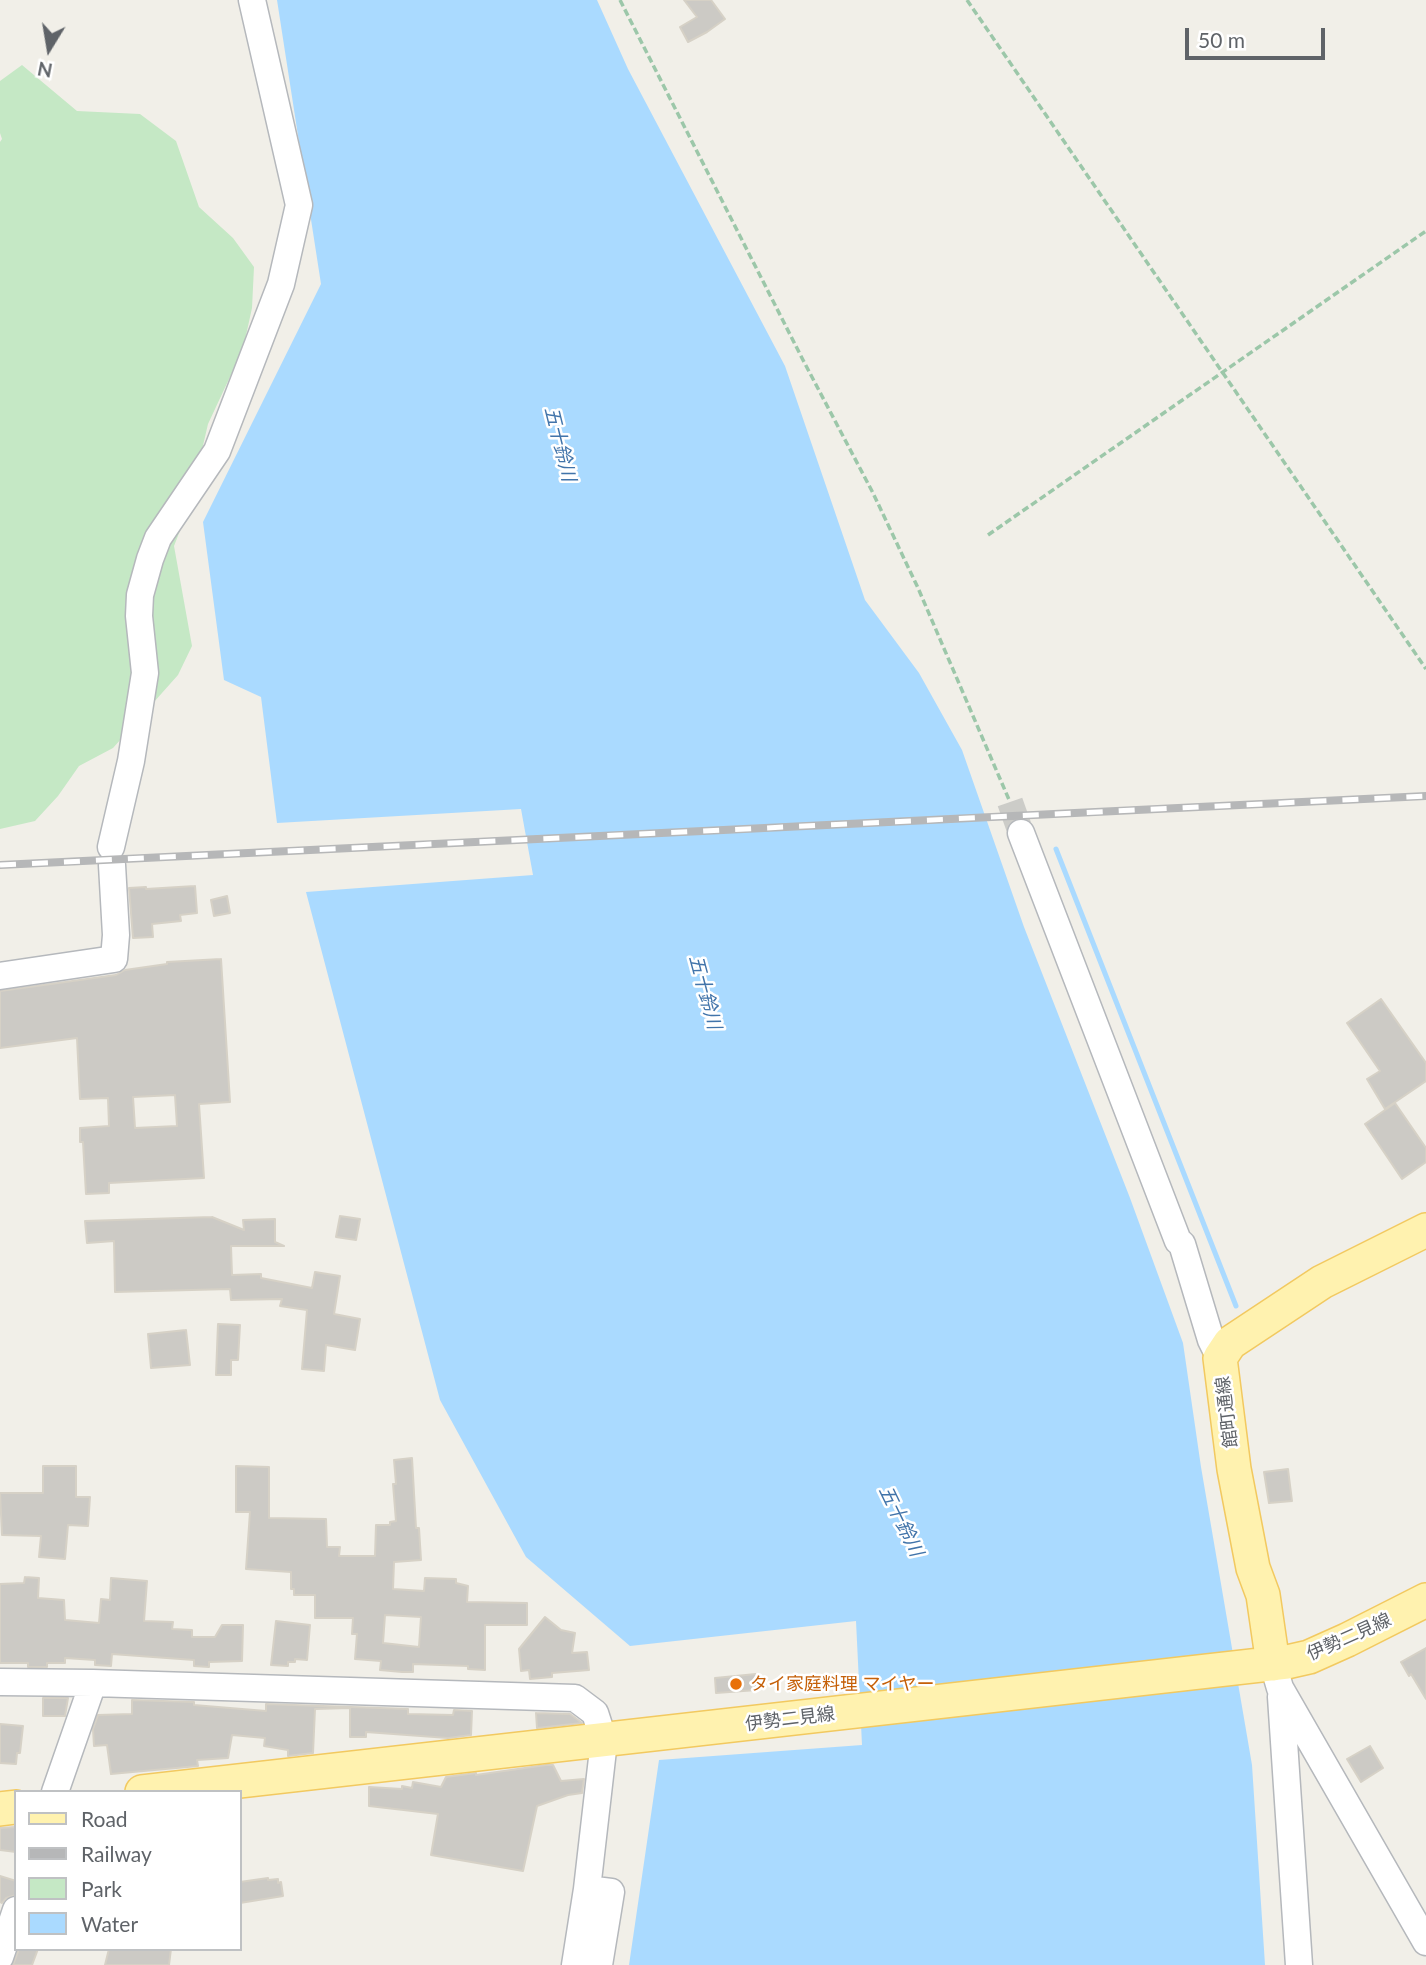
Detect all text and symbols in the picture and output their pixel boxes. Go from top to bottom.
north arrow [14,14,84,84]
scale bar [1188,14,1328,58]
text: 50 m [1198,27,1245,52]
text: N [36,57,54,83]
water label: 五十鈴川 [540,404,580,484]
water label: 五十鈴川 [684,952,726,1032]
street label: 館町通線 [1212,1375,1242,1449]
water label: 五十鈴川 [874,1482,928,1560]
street label: 伊勢二見線 [1303,1609,1395,1665]
place label: タイ家庭料理 マイヤー [750,1673,935,1695]
marker: タイ家庭料理 マイヤー [728,1676,744,1692]
street label: 伊勢二見線 [744,1703,836,1735]
legend [14,1790,242,1951]
text: Road [81,1806,128,1831]
text: Railway [81,1841,152,1866]
text: Park [81,1876,122,1901]
text: Water [81,1911,138,1936]

